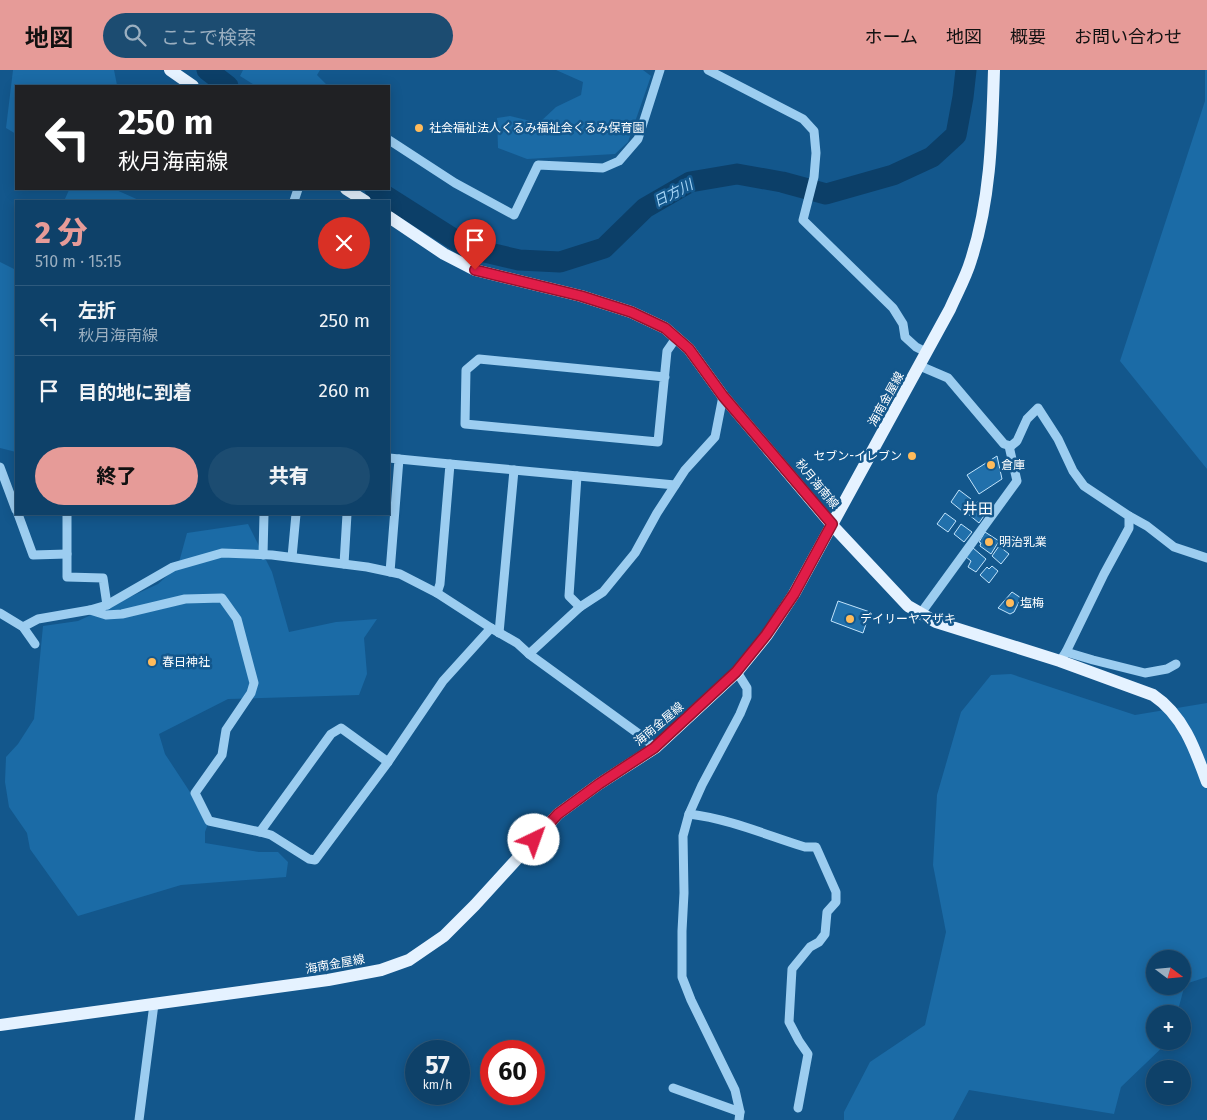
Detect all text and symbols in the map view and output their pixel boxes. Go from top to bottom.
search box [103,13,453,58]
icon: search [121,21,149,49]
text: 地図 [25,24,73,52]
text: ここで検索 [161,26,256,49]
text: ホーム [865,26,918,48]
text: 地図 [946,26,982,48]
text: 概要 [1010,26,1046,48]
text: お問い合わせ [1074,26,1182,48]
text: 250 m [118,101,213,143]
icon: left [35,105,100,170]
place label: 社会福祉法人くるみ福祉会くるみ保育園 [429,121,645,135]
marker: 社会福祉法人くるみ福祉会くるみ保育園 [413,122,425,134]
text: 秋月海南線 [118,148,228,175]
water label: 日方川 [651,175,698,211]
text: 2 分 [35,215,88,251]
button: close [318,217,370,269]
pin [454,219,496,270]
icon: arrive [461,226,489,254]
text: 510 m · 15:15 [35,252,121,271]
text: 左折 [78,299,116,322]
icon: left [35,307,63,335]
text: 250 m [319,309,370,332]
text: 秋月海南線 [78,326,158,345]
street label: 海南金屋線 [865,369,907,429]
icon: arrive [35,377,63,405]
text: 260 m [319,379,370,402]
text: 目的地に到着 [78,381,192,404]
button: 終了 [35,447,198,505]
button: 共有 [208,447,370,505]
place label: セブン-イレブン [813,449,902,463]
marker: セブン-イレブン [906,450,918,462]
street label: 秋月海南線 [792,457,842,511]
place label: 倉庫 [1001,458,1025,472]
marker: 倉庫 [985,459,997,471]
district label: 井田 [963,500,993,518]
place label: 明治乳業 [999,535,1047,549]
marker: 明治乳業 [983,536,995,548]
place label: 塩梅 [1020,596,1044,610]
marker: 塩梅 [1004,597,1016,609]
place label: デイリーヤマザキ [860,612,956,626]
marker: デイリーヤマザキ [844,613,856,625]
place label: 春日神社 [162,655,210,669]
marker: 春日神社 [146,656,158,668]
street label: 海南金屋線 [632,699,686,749]
position arrow [507,813,559,865]
north arrow [1146,950,1191,995]
map controls [1146,950,1191,1105]
street label: 海南金屋線 [304,952,366,976]
button: + [1146,1005,1191,1050]
speed limit sign: 60 [480,1040,545,1105]
text: 57 [425,1051,450,1081]
button: − [1146,1060,1191,1105]
text: km/h [423,1078,452,1092]

